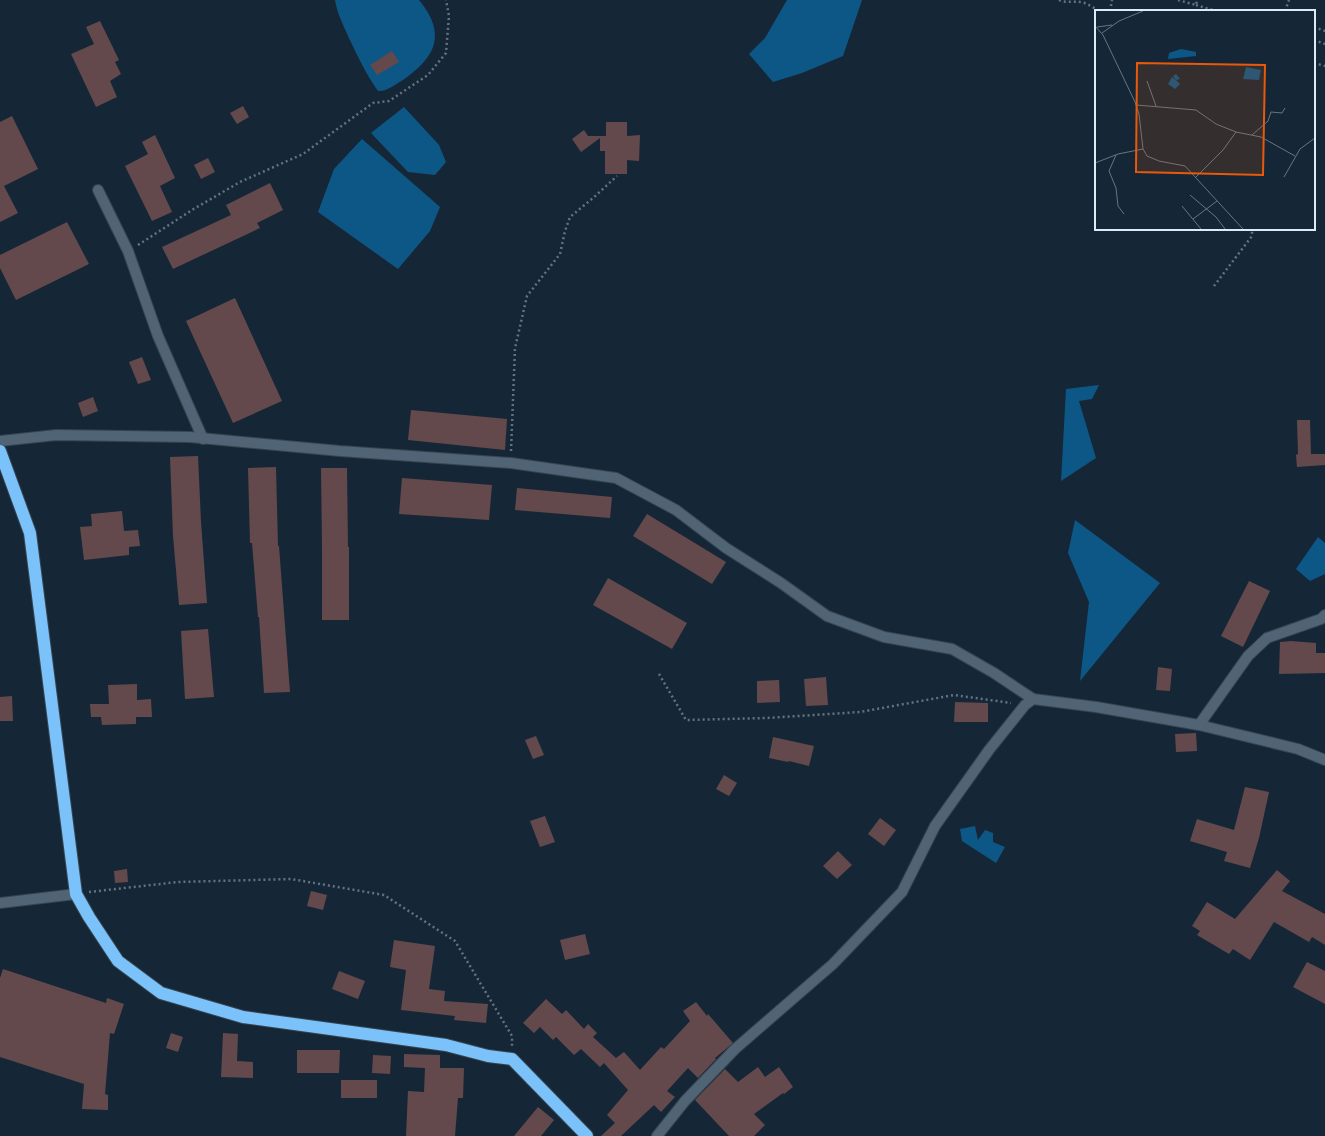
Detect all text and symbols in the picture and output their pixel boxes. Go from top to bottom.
inset map [1095,10,1315,230]

